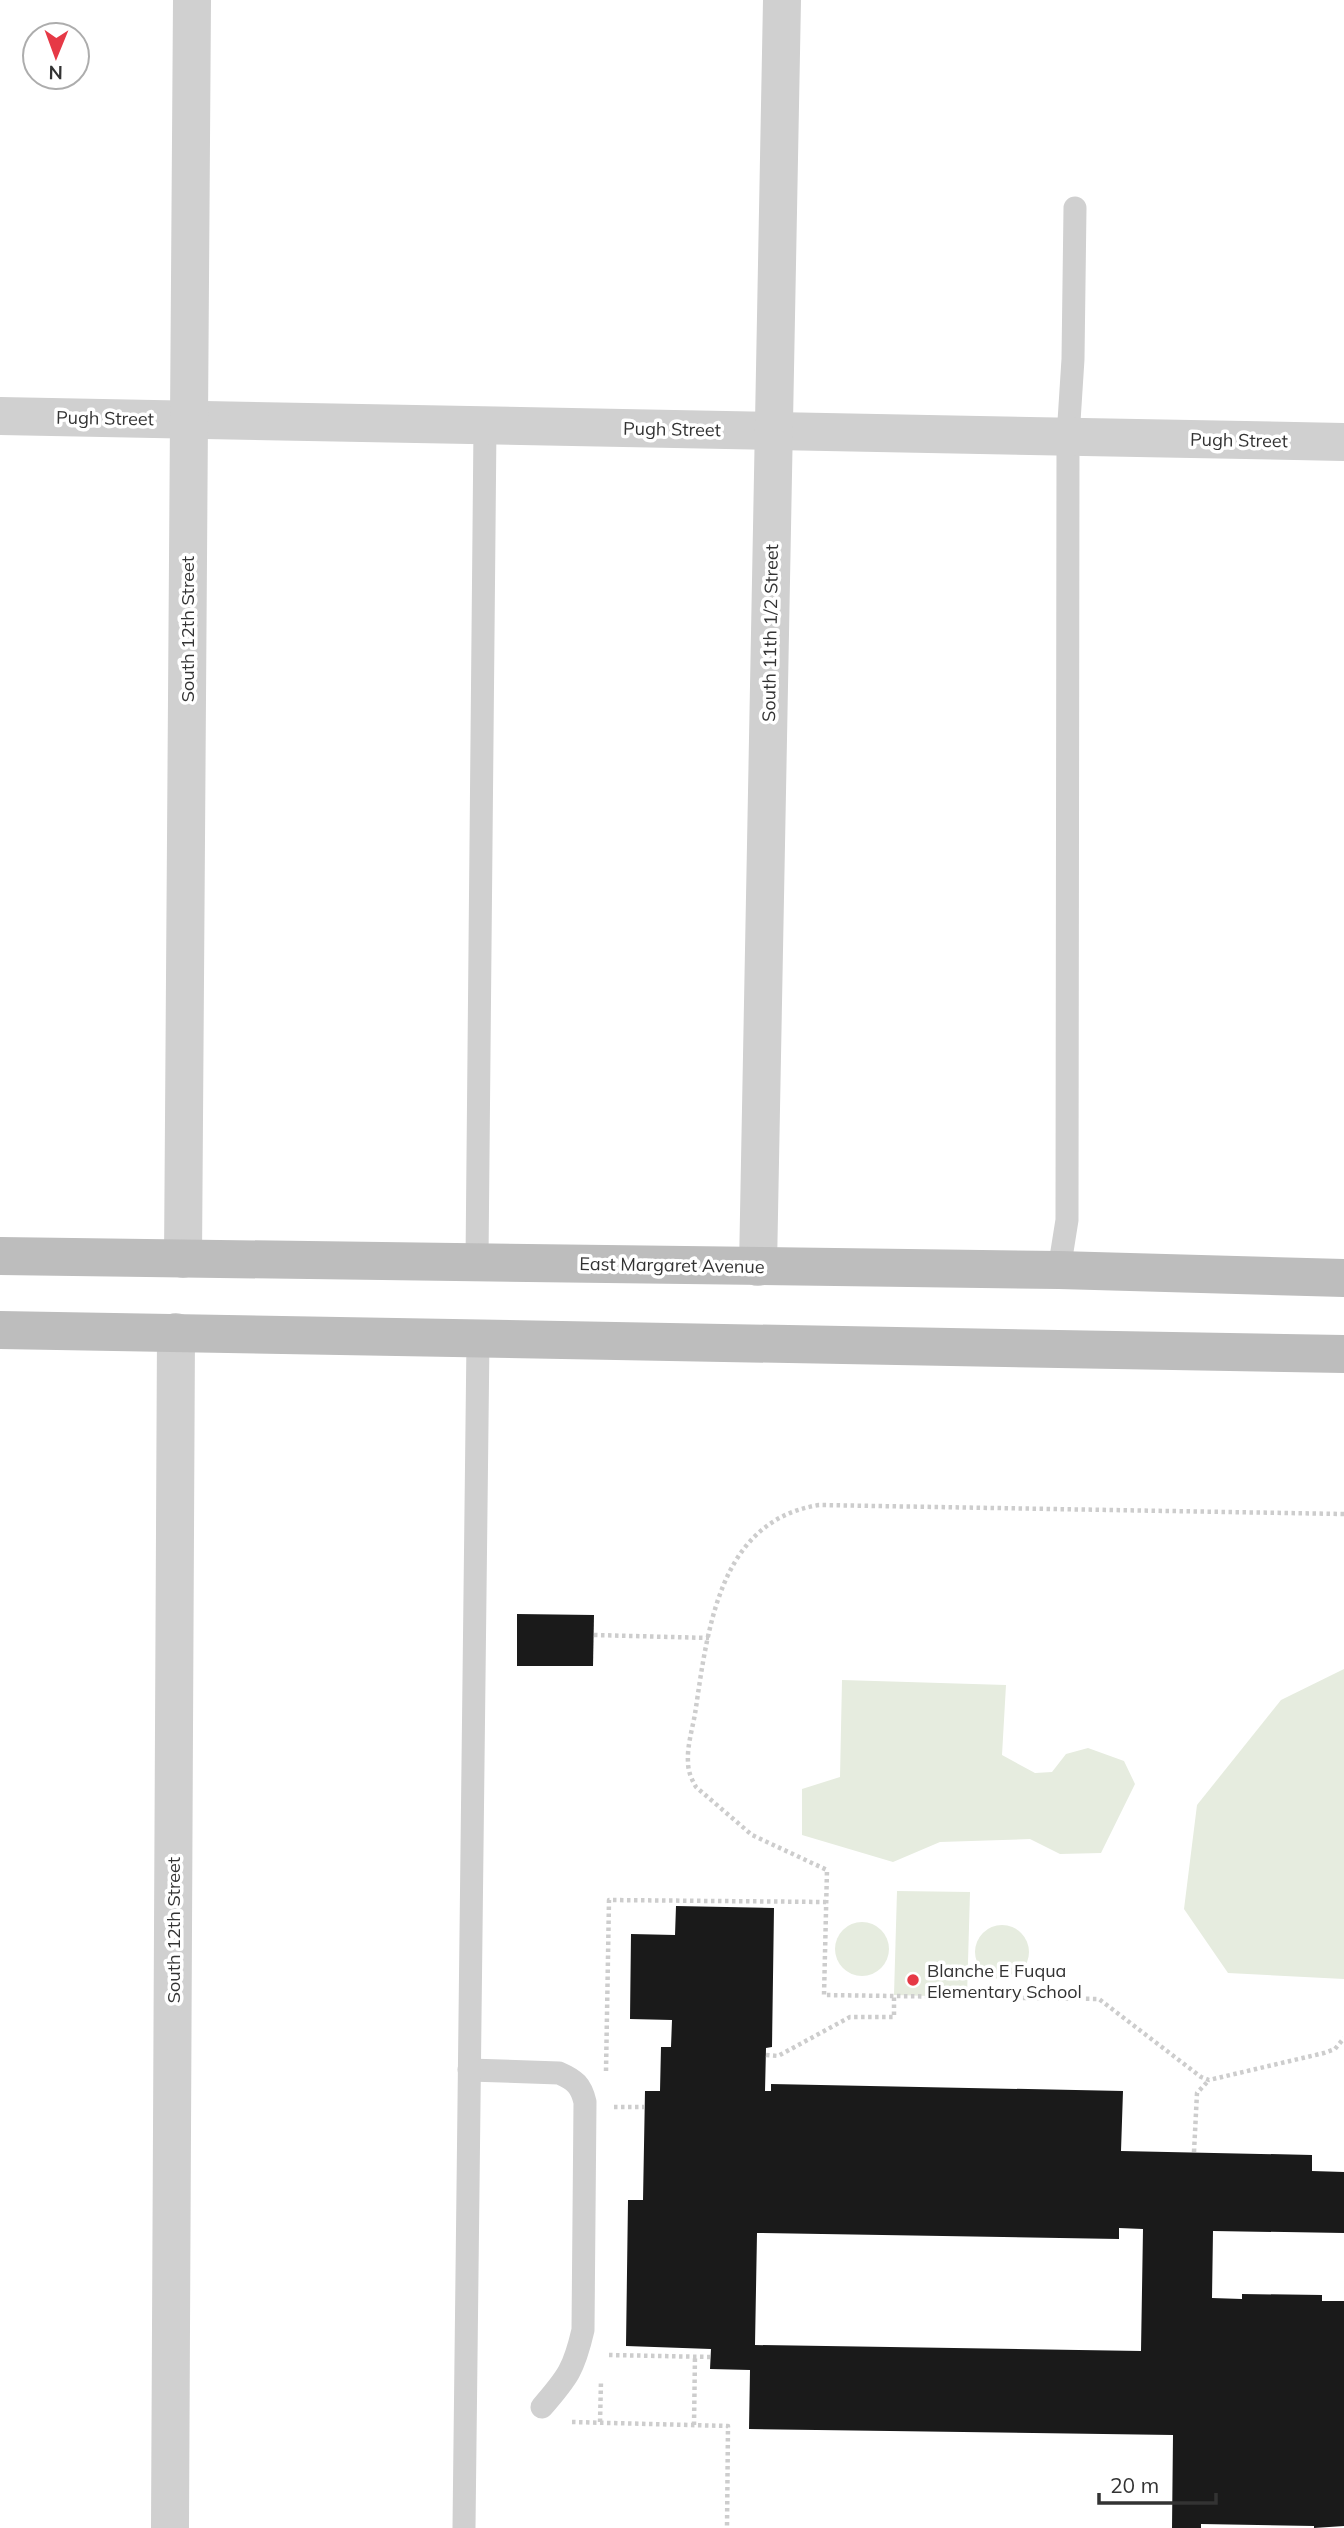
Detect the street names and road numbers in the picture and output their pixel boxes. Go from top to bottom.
street label: Pugh Street [56,406,154,430]
street label: Pugh Street [623,417,721,441]
street label: Pugh Street [1190,428,1288,452]
street label: South 11th 1/2 Street [757,544,783,722]
street label: South 12th Street [176,556,199,702]
street label: East Margaret Avenue [579,1252,765,1278]
street label: South 12th Street [162,1857,185,2003]

